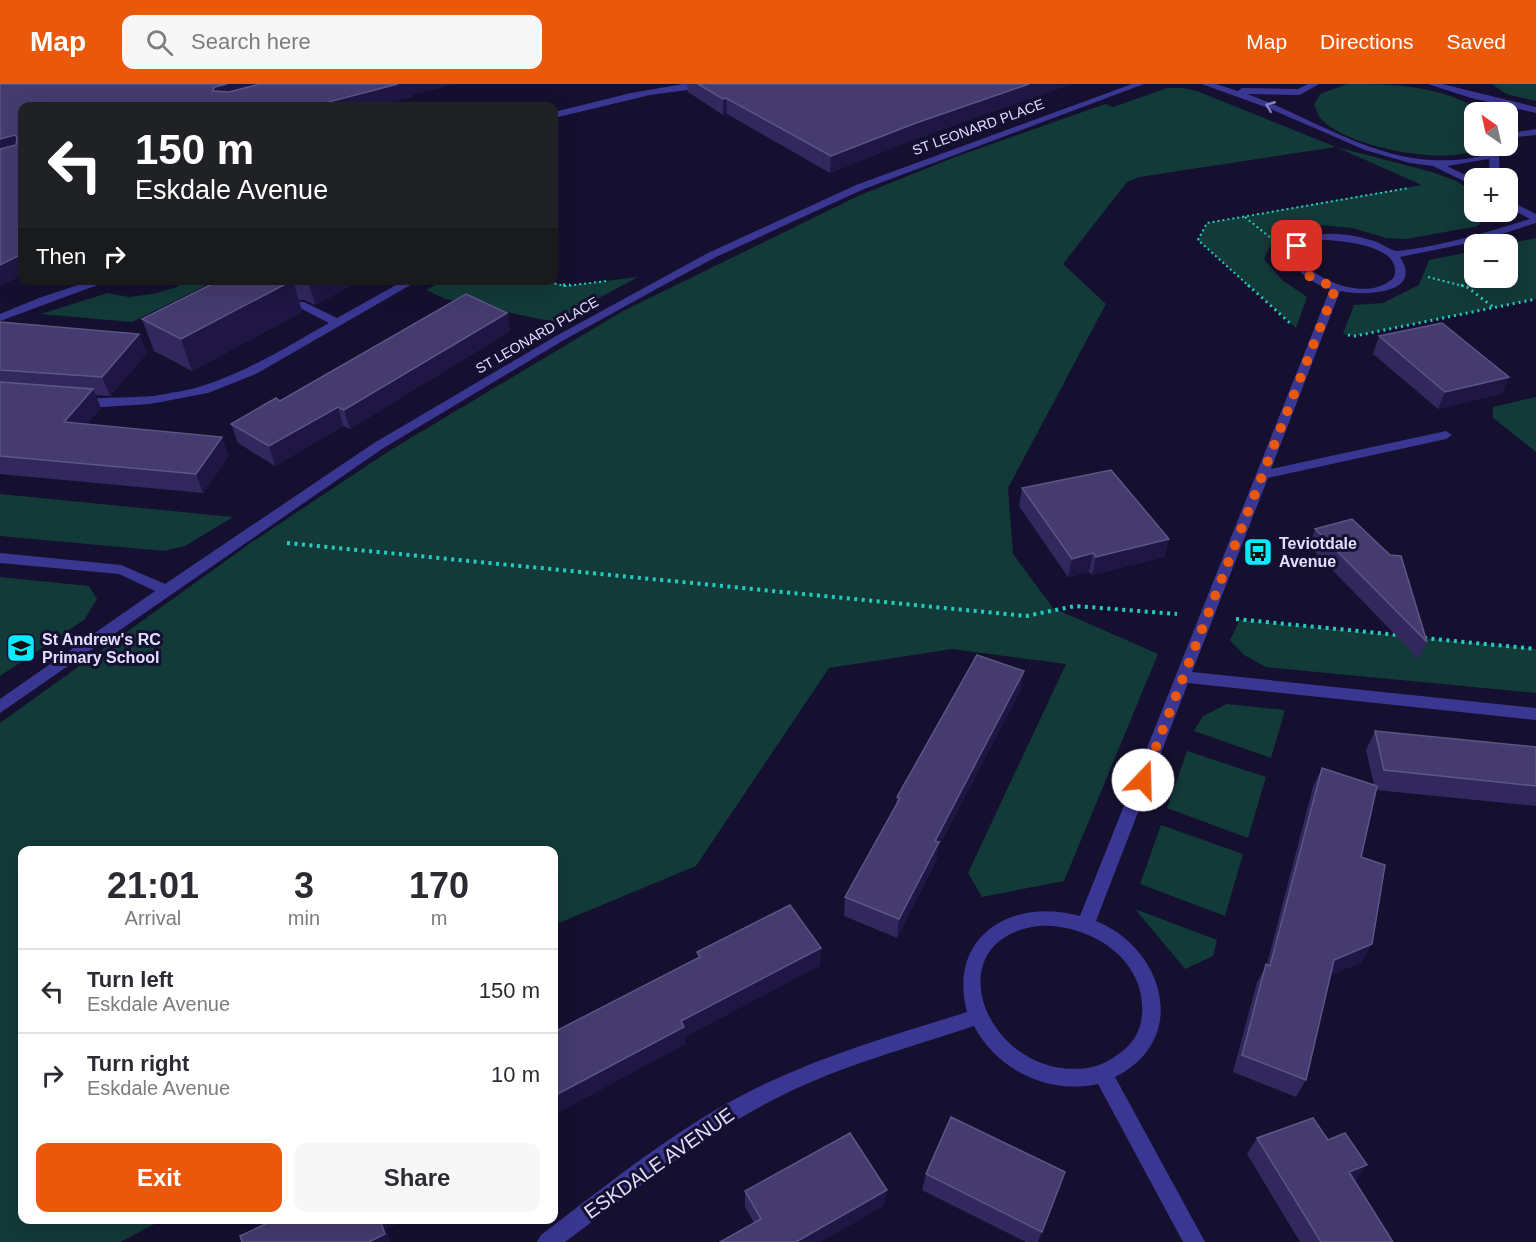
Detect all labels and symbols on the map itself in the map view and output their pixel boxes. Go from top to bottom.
street label: ST LEONARD PLACE [910,96,1046,158]
one-way arrow [1266,101,1277,113]
north arrow [1464,102,1518,156]
pin [1271,220,1322,271]
street label: ST LEONARD PLACE [473,293,601,377]
place label: Teviotdale Avenue [1279,535,1357,570]
bus stop icon: Teviotdale Avenue [1242,536,1274,568]
place label: St Andrew's RC Primary School [42,631,161,666]
school or university icon: St Andrew's RC Primary School [5,632,37,664]
position arrow [1111,748,1175,812]
street label: ESKDALE AVENUE [580,1103,738,1223]

